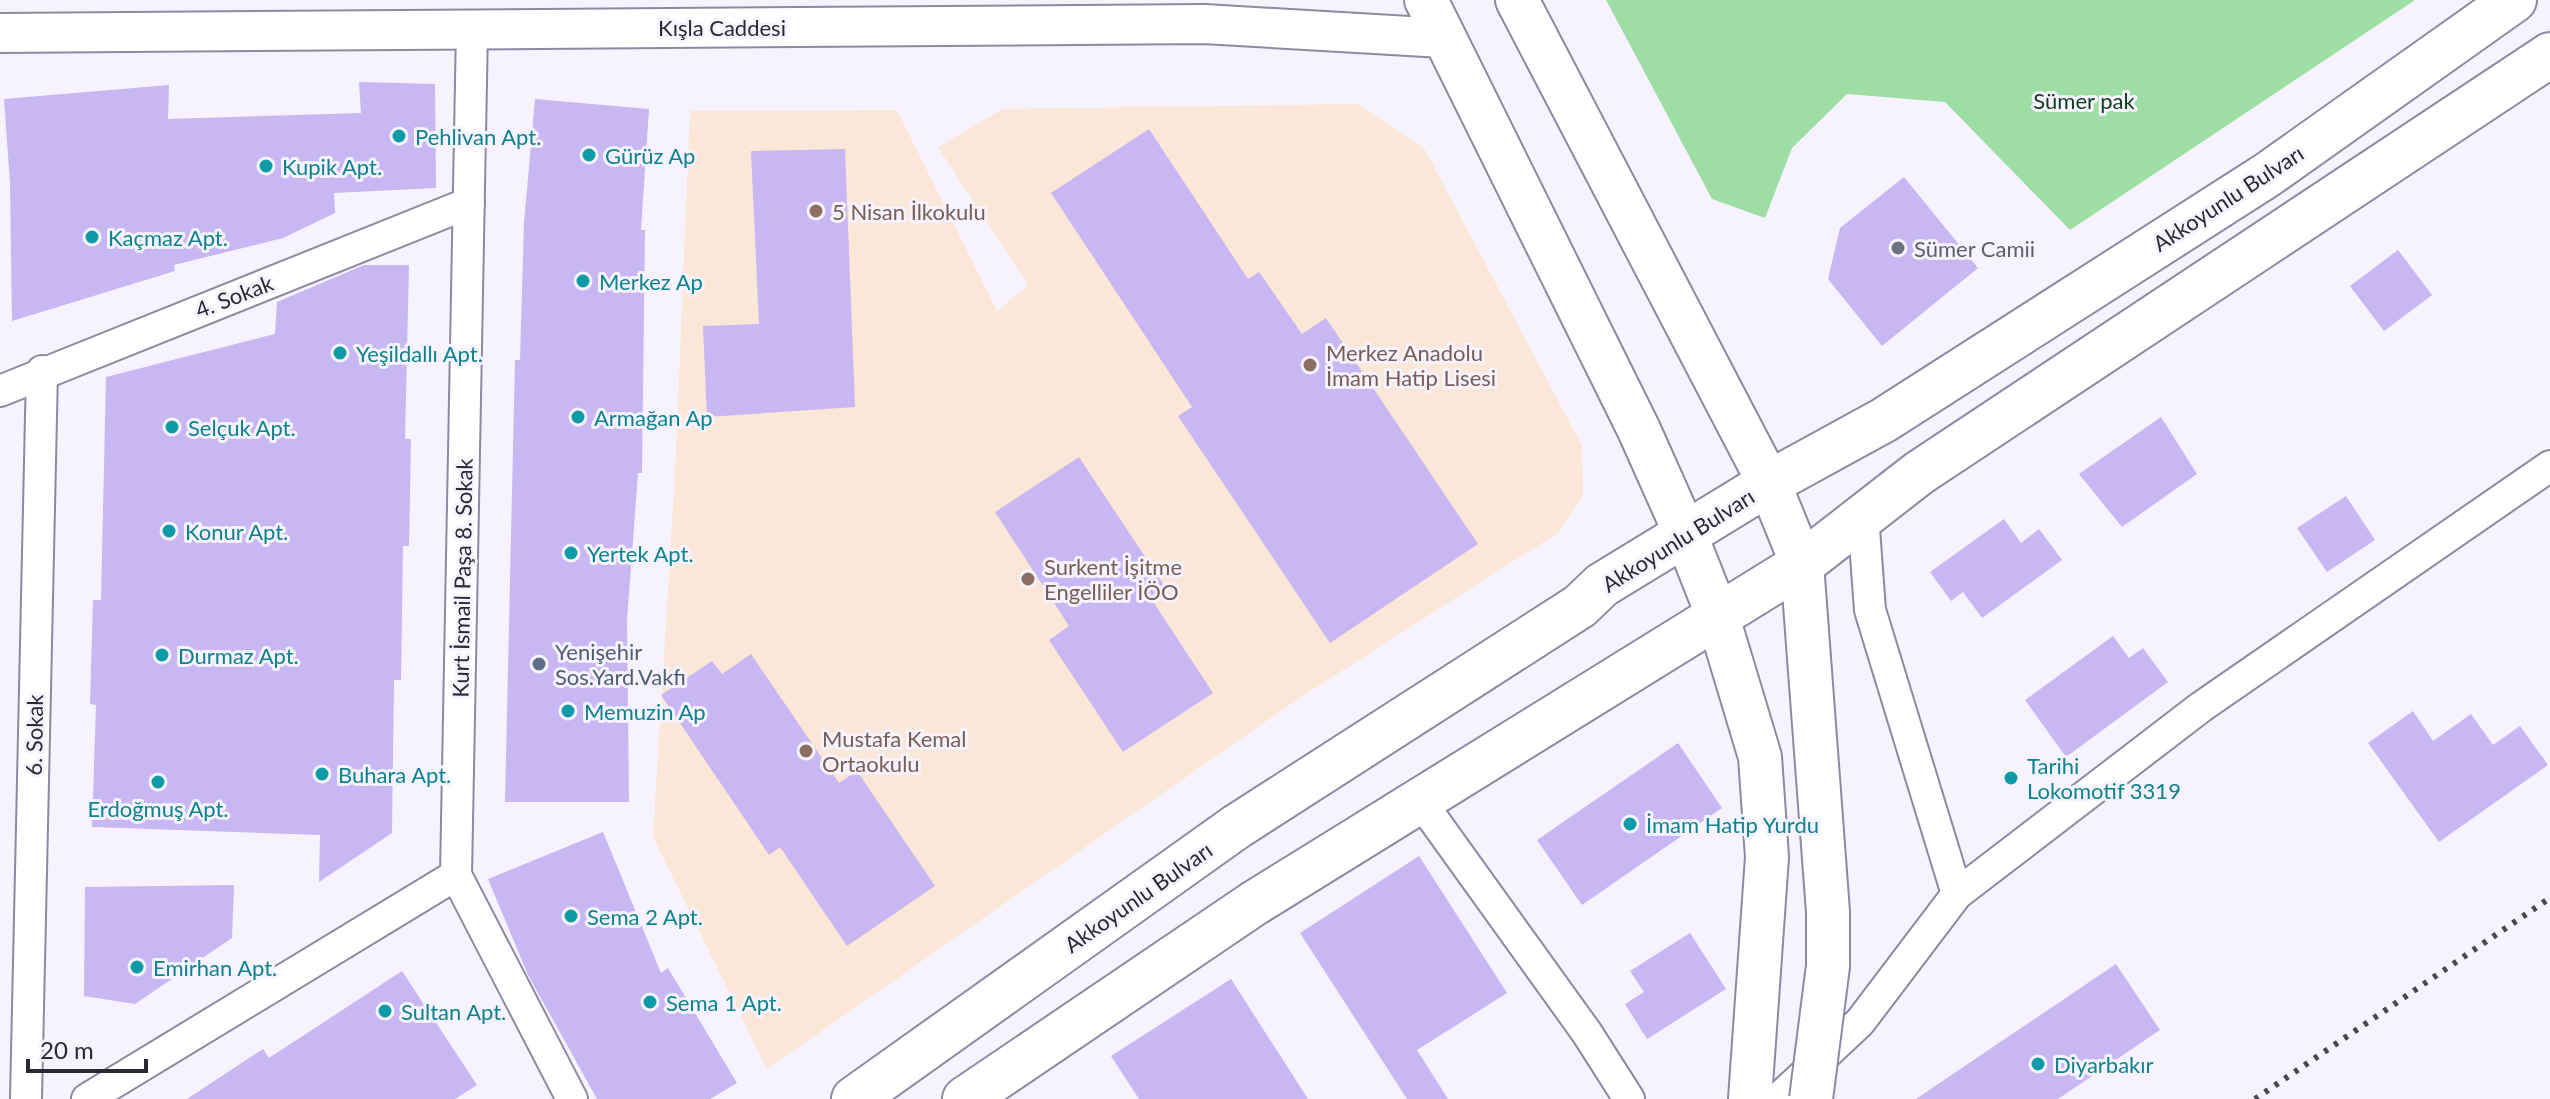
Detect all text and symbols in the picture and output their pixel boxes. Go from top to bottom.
street label: Kışla Caddesi [658,14,786,41]
park label: Sümer pak [2033,87,2135,114]
place label: Pehlivan Apt. [415,123,541,150]
marker: Pehlivan Apt. [390,127,408,145]
street label: Akkoyunlu Bulvarı [2147,139,2309,257]
place label: Gürüz Ap [605,142,695,169]
marker: Gürüz Ap [580,146,598,164]
place label: Kupik Apt. [282,153,382,180]
marker: Kupik Apt. [257,157,275,175]
place label: 5 Nisan İlkokulu [832,198,986,225]
marker: 5 Nisan İlkokulu [807,202,825,220]
place label: Kaçmaz Apt. [108,224,228,251]
marker: Kaçmaz Apt. [83,228,101,246]
place label: Sümer Camii [1914,235,2035,262]
marker: Sümer Camii [1889,239,1907,257]
place label: Merkez Ap [599,268,703,295]
street label: 4. Sokak [191,269,278,323]
marker: Merkez Ap [574,272,592,290]
place label: Merkez Anadolu İmam Hatip Lisesi [1326,339,1496,391]
place label: Yeşildallı Apt. [356,340,483,367]
marker: Yeşildallı Apt. [331,344,349,362]
marker: Merkez Anadolu İmam Hatip Lisesi [1301,356,1319,374]
place label: Armağan Ap [594,404,713,431]
marker: Armağan Ap [569,408,587,426]
place label: Selçuk Apt. [188,414,296,441]
marker: Selçuk Apt. [163,418,181,436]
street label: Kurt İsmail Paşa 8. Sokak [446,457,478,698]
street label: Akkoyunlu Bulvarı [1597,482,1759,598]
place label: Konur Apt. [185,518,288,545]
marker: Konur Apt. [160,522,178,540]
place label: Yertek Apt. [587,540,694,567]
marker: Yertek Apt. [562,544,580,562]
place label: Surkent İşitme Engelliler İÖO [1044,553,1182,605]
marker: Surkent İşitme Engelliler İÖO [1019,570,1037,588]
place label: Yenişehir Sos.Yard.Vakfı [555,638,686,690]
place label: Durmaz Apt. [178,642,299,669]
marker: Durmaz Apt. [153,646,171,664]
marker: Yenişehir Sos.Yard.Vakfı [530,655,548,673]
street label: 6. Sokak [20,693,48,776]
place label: Memuzin Ap [584,698,706,725]
marker: Memuzin Ap [559,702,577,720]
place label: Mustafa Kemal Ortaokulu [822,725,966,777]
marker: Mustafa Kemal Ortaokulu [797,742,815,760]
place label: Tarihi Lokomotif 3319 [2027,752,2181,804]
place label: Buhara Apt. [338,761,451,788]
marker: Buhara Apt. [313,765,331,783]
marker: Tarihi Lokomotif 3319 [2002,769,2020,787]
marker: Erdoğmuş Apt. [149,773,167,791]
place label: Erdoğmuş Apt. [87,795,229,822]
place label: İmam Hatip Yurdu [1646,811,1819,838]
marker: İmam Hatip Yurdu [1621,815,1639,833]
street label: Akkoyunlu Bulvarı [1059,836,1217,958]
place label: Sema 2 Apt. [587,903,703,930]
marker: Sema 2 Apt. [562,907,580,925]
place label: Emirhan Apt. [153,954,277,981]
marker: Emirhan Apt. [128,958,146,976]
place label: Sema 1 Apt. [666,989,782,1016]
marker: Sema 1 Apt. [641,993,659,1011]
place label: Sultan Apt. [401,998,506,1025]
marker: Sultan Apt. [376,1002,394,1020]
scale bar [28,1023,146,1073]
text: 20 m [40,1035,94,1064]
place label: Diyarbakır [2054,1051,2154,1078]
marker: Diyarbakır [2029,1055,2047,1073]

